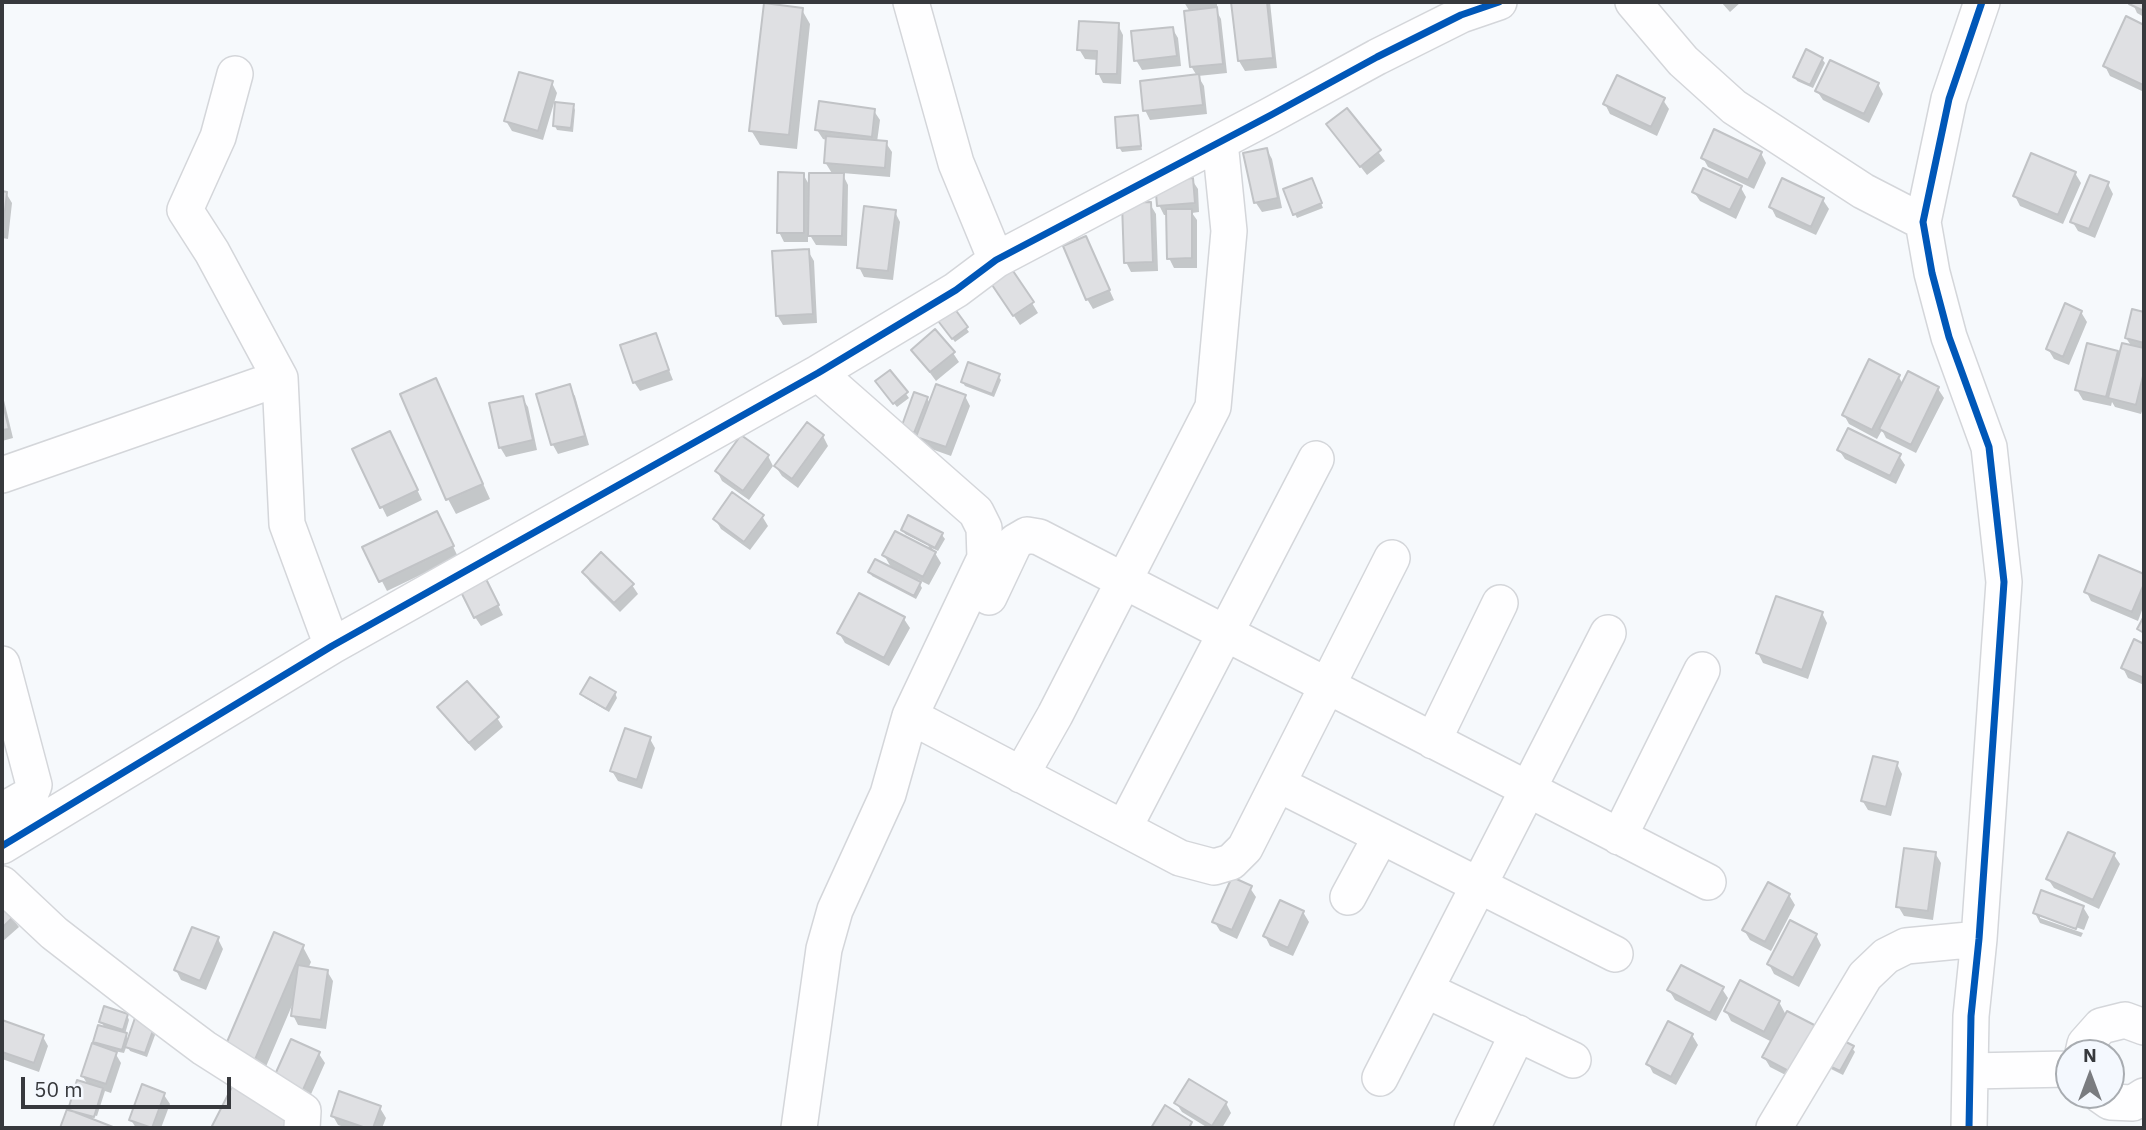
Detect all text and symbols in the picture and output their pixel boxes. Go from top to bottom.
north arrow [2055,1039,2125,1109]
text: N [2083,1043,2097,1067]
scale bar [24,1064,234,1108]
text: 50 m [34,1075,83,1103]

